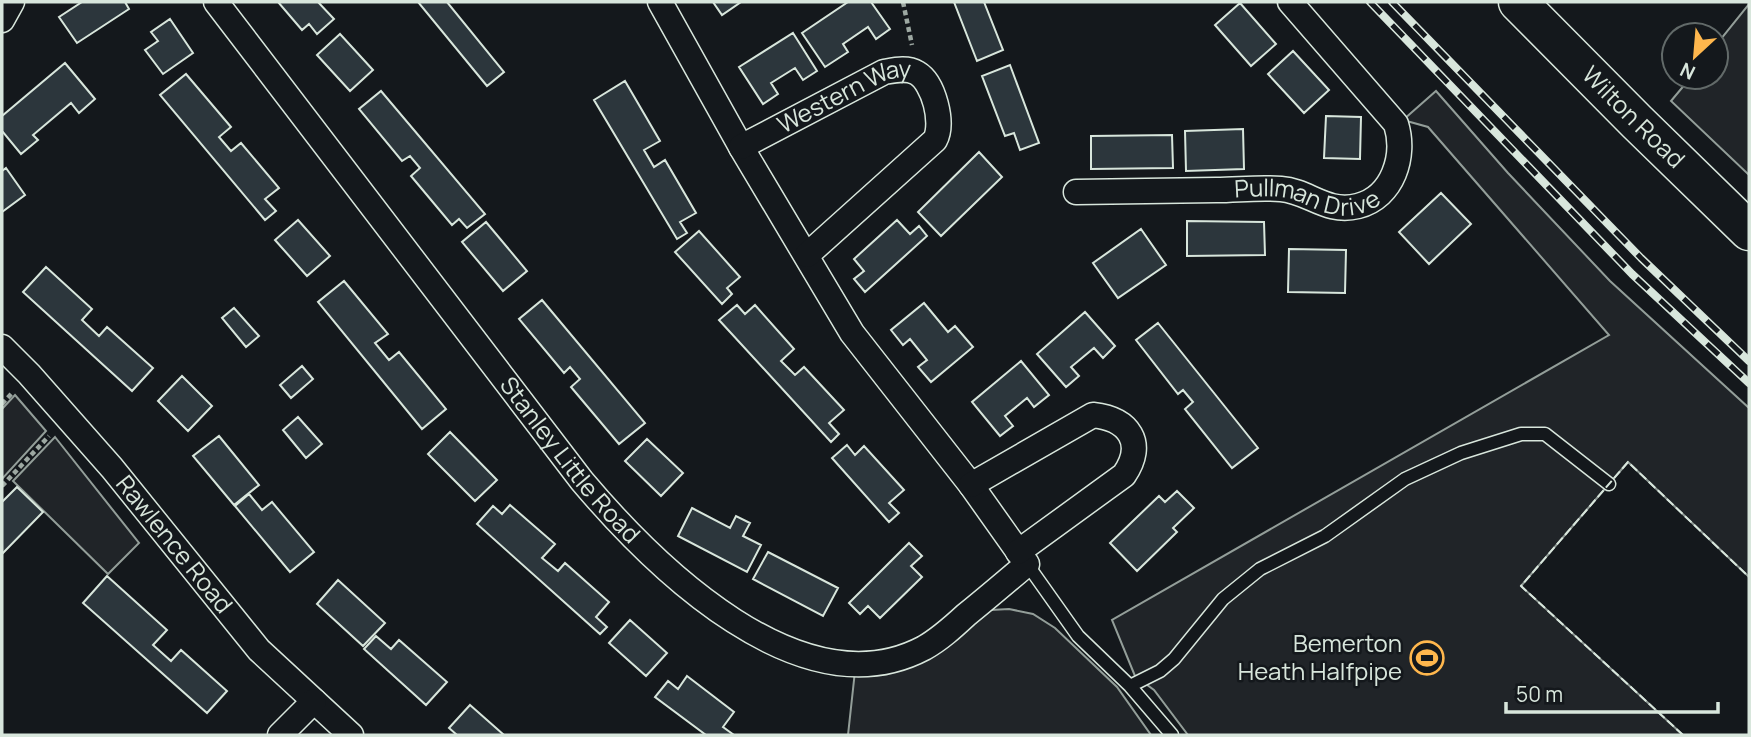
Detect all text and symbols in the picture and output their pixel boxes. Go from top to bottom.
north arrow [1660,21,1730,91]
street label: Western Way [771,51,912,140]
text: N [1676,57,1699,86]
street label: Wilton Road [1575,58,1693,175]
street label: Pullman Drive [1234,170,1386,223]
street label: Stanley Little Road [493,369,648,550]
street label: Rawlence Road [109,468,241,620]
place label: Bemerton Heath Halfpipe [1238,626,1402,687]
sports icon: Bemerton Heath Halfpipe [1408,639,1446,677]
scale bar [1506,670,1718,714]
text: 50 m [1516,680,1563,708]

